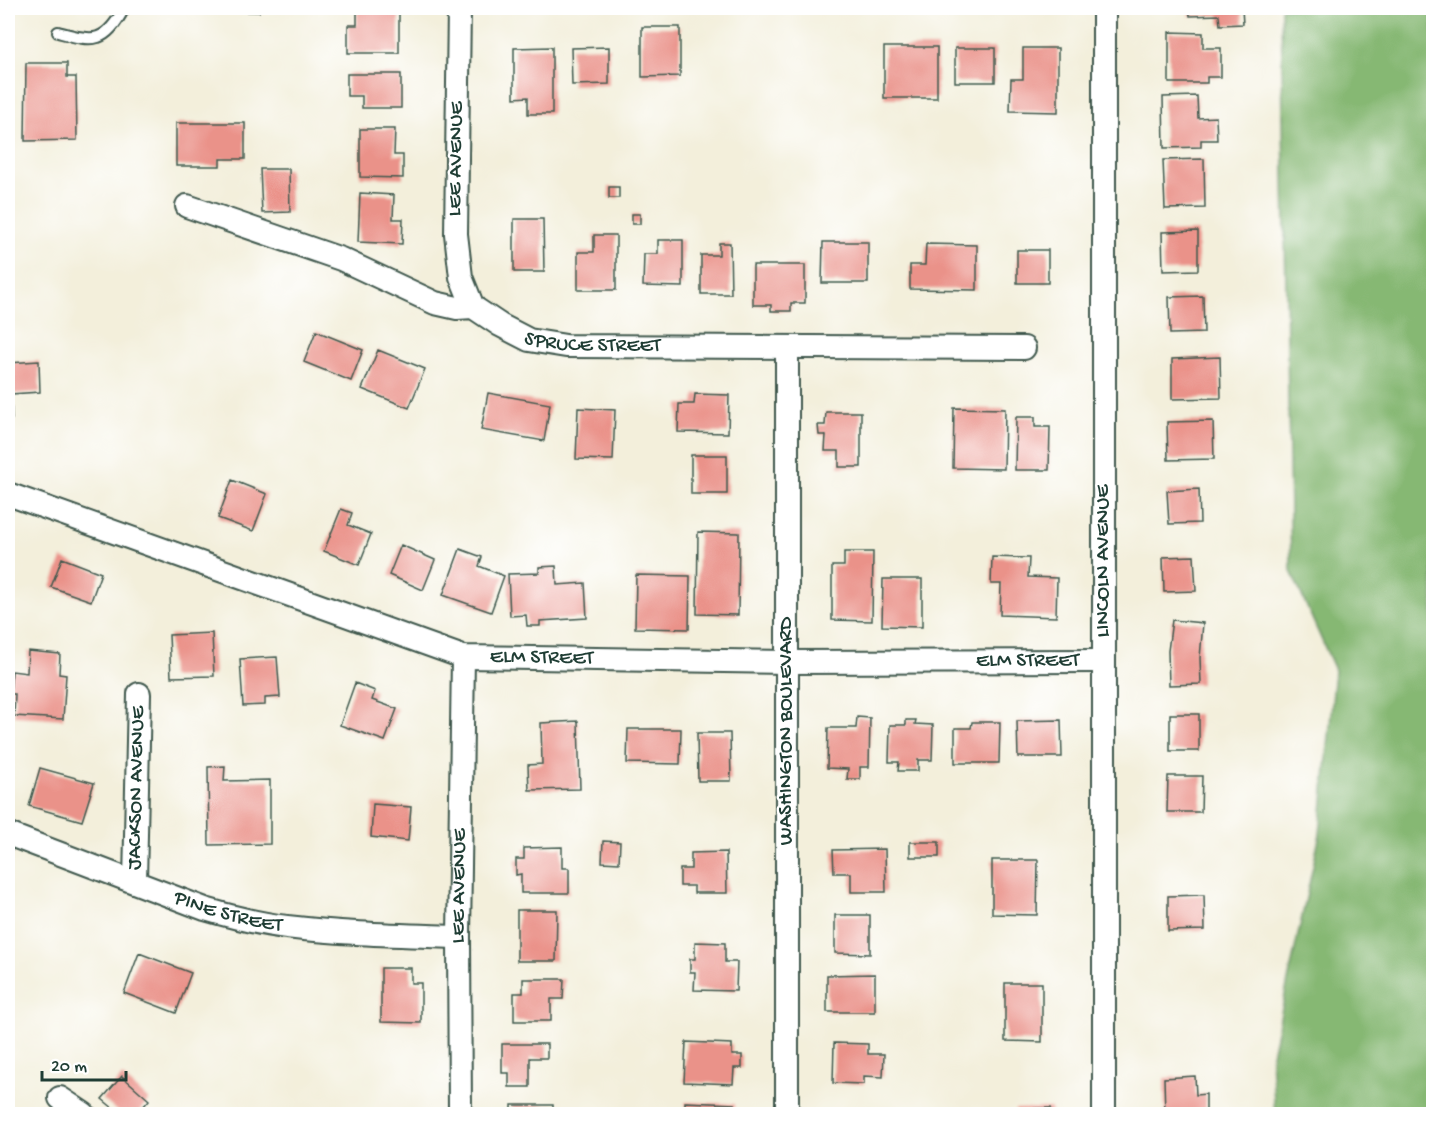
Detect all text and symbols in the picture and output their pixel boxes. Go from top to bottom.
street label: LEE AVENUE [443,100,471,217]
street label: SPRUCE STREET [519,327,662,359]
street label: LINCOLN AVENUE [1092,484,1117,637]
street label: WASHINGTON BOULEVARD [775,616,800,845]
street label: ELM STREET [490,645,595,672]
street label: ELM STREET [976,649,1080,674]
street label: JACKSON AVENUE [123,705,151,870]
street label: LEE AVENUE [446,827,473,944]
street label: PINE STREET [169,885,285,939]
scale bar [42,1044,126,1082]
text: 20 m [51,1057,87,1078]

